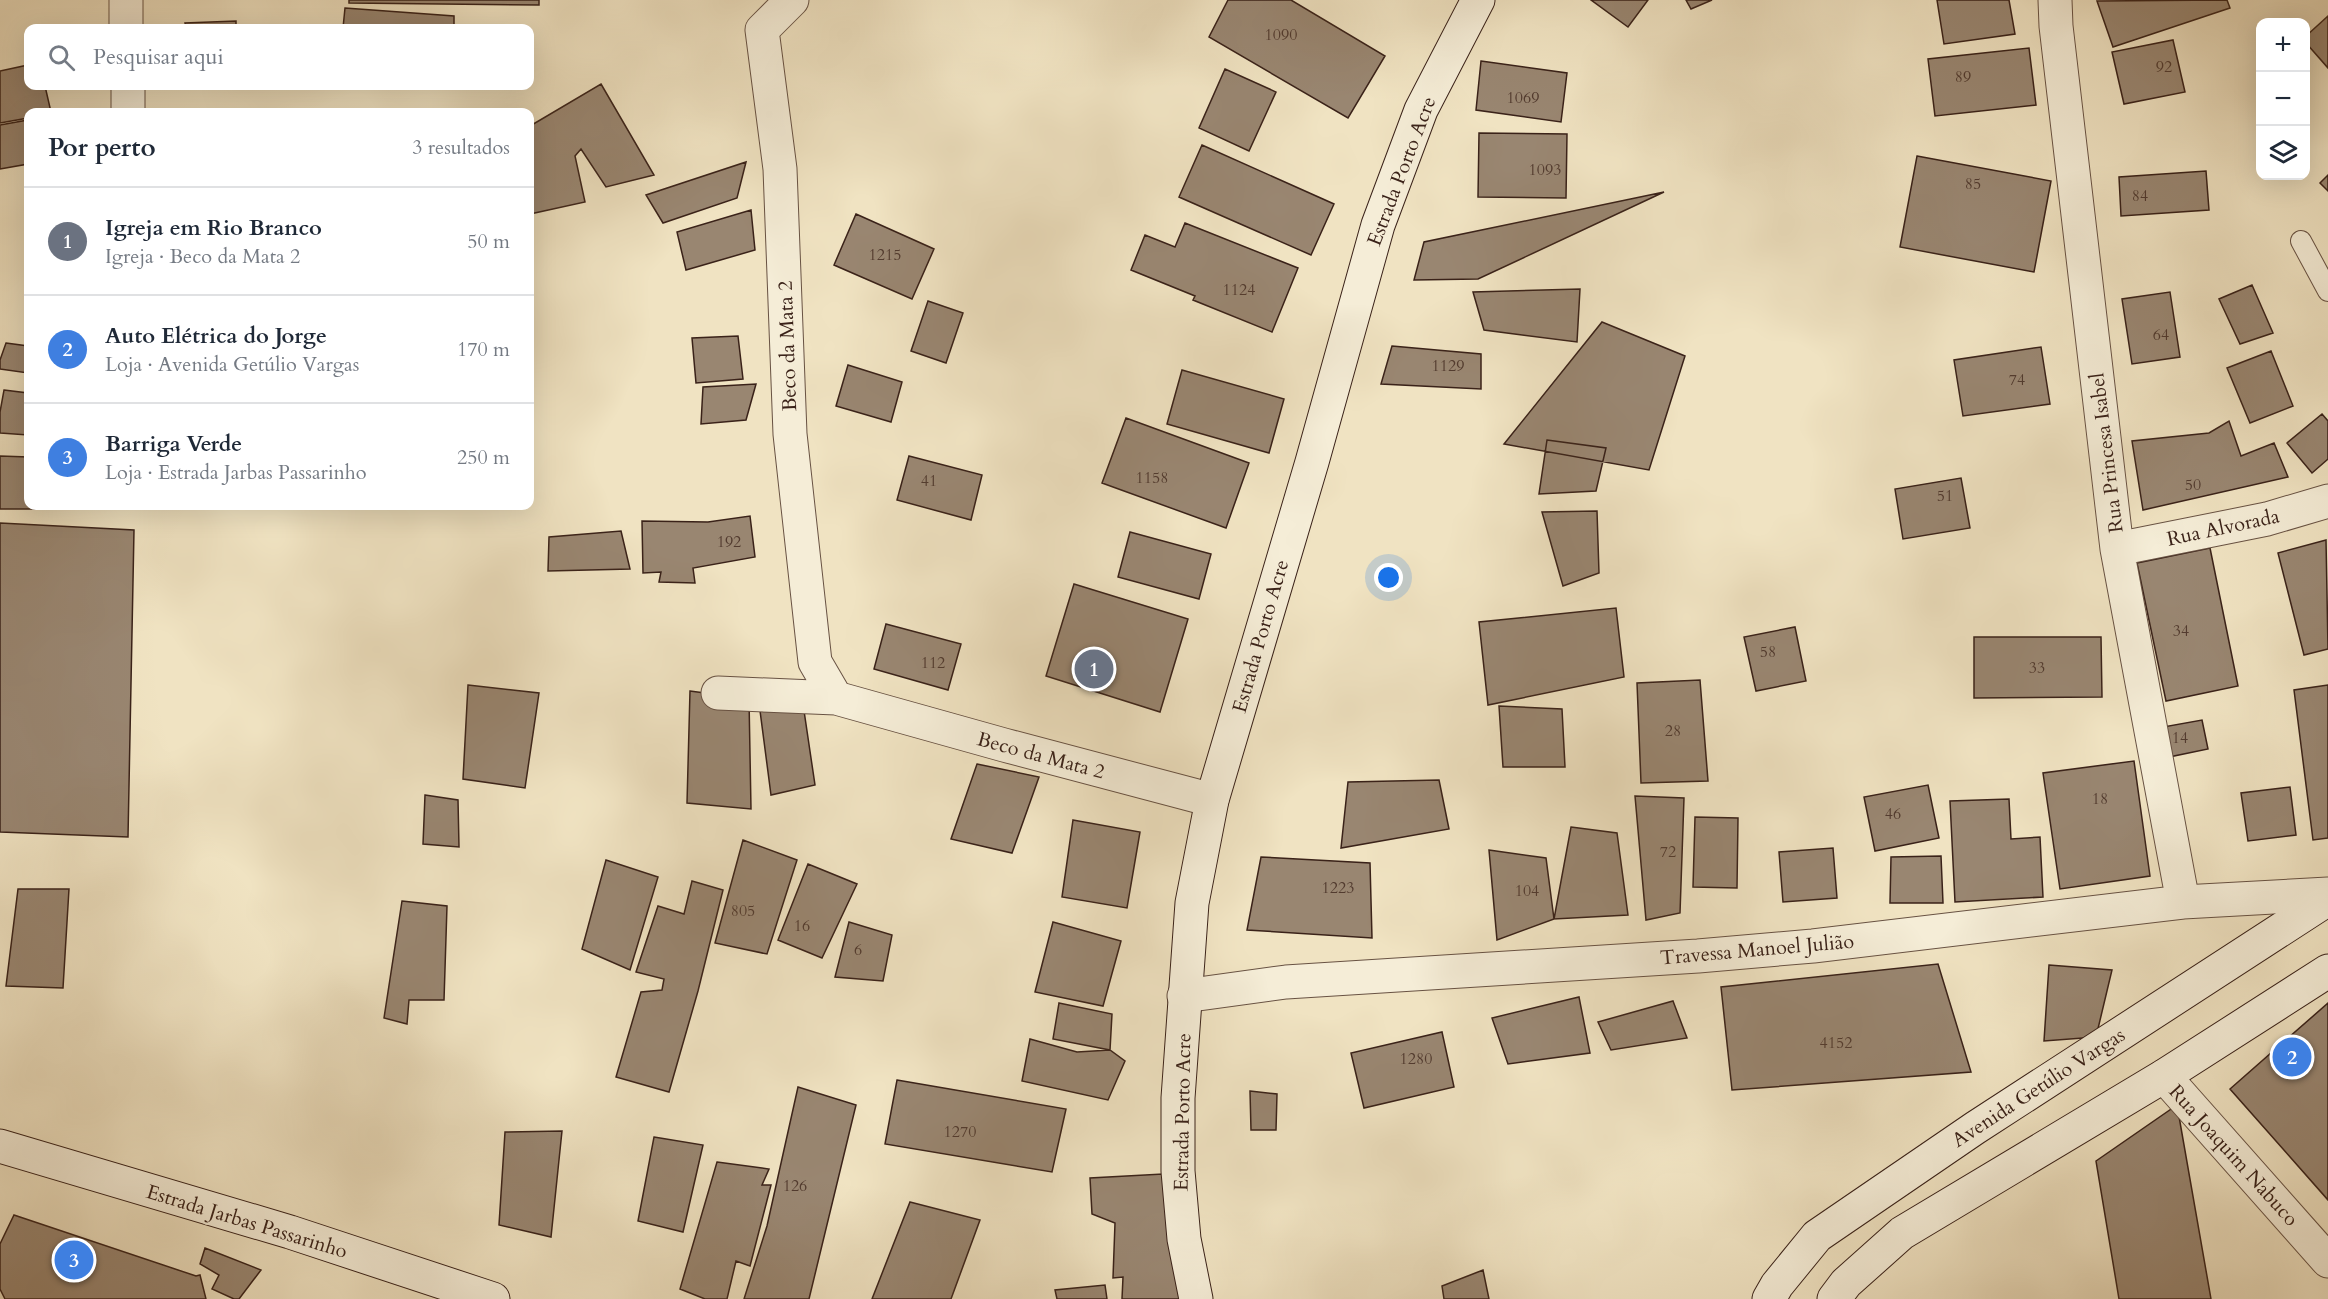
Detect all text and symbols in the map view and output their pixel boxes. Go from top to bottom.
map controls [2256,18,2310,180]
button: + [2256,18,2310,72]
search box [24,24,534,90]
house number: 1090 [1265,24,1297,46]
icon: search [45,41,78,74]
text: Pesquisar aqui [93,42,224,72]
house number: 92 [2156,56,2172,78]
house number: 89 [1955,66,1971,88]
button: − [2256,72,2310,126]
house number: 1069 [1507,87,1539,109]
street label: Estrada Porto Acre [1361,93,1442,250]
button: layers [2256,126,2310,180]
text: Por perto [48,130,156,165]
text: 3 resultados [412,134,510,161]
house number: 1093 [1529,159,1561,181]
house number: 85 [1965,173,1981,195]
house number: 84 [2132,185,2148,207]
text: Igreja em Rio Branco [105,213,322,243]
text: 1 [62,228,73,255]
text: 50 m [467,228,510,255]
text: Igreja · Beco da Mata 2 [105,243,300,270]
house number: 1215 [869,244,901,266]
house number: 1124 [1223,279,1255,301]
street label: Beco da Mata 2 [772,280,803,412]
text: Auto Elétrica do Jorge [105,321,327,351]
house number: 64 [2153,324,2169,346]
text: 2 [62,336,73,363]
text: 170 m [457,336,510,363]
text: Loja · Avenida Getúlio Vargas [105,351,359,378]
house number: 1129 [1432,355,1464,377]
house number: 74 [2009,369,2025,391]
street label: Rua Princesa Isabel [2083,371,2130,534]
text: Barriga Verde [105,429,242,459]
text: 3 [62,444,73,471]
text: 250 m [457,444,510,471]
text: Loja · Estrada Jarbas Passarinho [105,459,367,486]
house number: 1158 [1136,467,1168,489]
house number: 41 [921,470,937,492]
house number: 50 [2185,474,2201,496]
house number: 51 [1937,485,1953,507]
street label: Rua Alvorada [2164,502,2282,553]
house number: 192 [717,531,741,553]
street label: Estrada Porto Acre [1226,556,1295,716]
your location [1374,563,1403,592]
house number: 34 [2173,620,2189,642]
house number: 58 [1760,641,1776,663]
pin: 1 [1074,646,1114,692]
house number: 112 [921,652,945,674]
house number: 33 [2029,657,2045,679]
house number: 28 [1665,720,1681,742]
street label: Beco da Mata 2 [974,726,1107,785]
house number: 14 [2172,727,2188,749]
house number: 18 [2092,788,2108,810]
house number: 46 [1885,803,1901,825]
house number: 72 [1660,841,1676,863]
house number: 1223 [1322,877,1354,899]
house number: 104 [1515,880,1539,902]
house number: 805 [731,900,755,922]
house number: 16 [794,915,810,937]
street label: Travessa Manoel Julião [1659,928,1855,971]
house number: 6 [854,939,862,961]
street label: Avenida Getúlio Vargas [1946,1021,2130,1154]
house number: 4152 [1820,1032,1852,1054]
street label: Estrada Porto Acre [1168,1033,1197,1191]
pin: 2 [2272,1034,2312,1080]
house number: 1280 [1400,1048,1432,1070]
street label: Rua Joaquim Nabuco [2163,1079,2305,1232]
house number: 1270 [944,1121,976,1143]
house number: 126 [783,1175,807,1197]
street label: Estrada Jarbas Passarinho [143,1178,351,1265]
pin: 3 [54,1238,94,1282]

